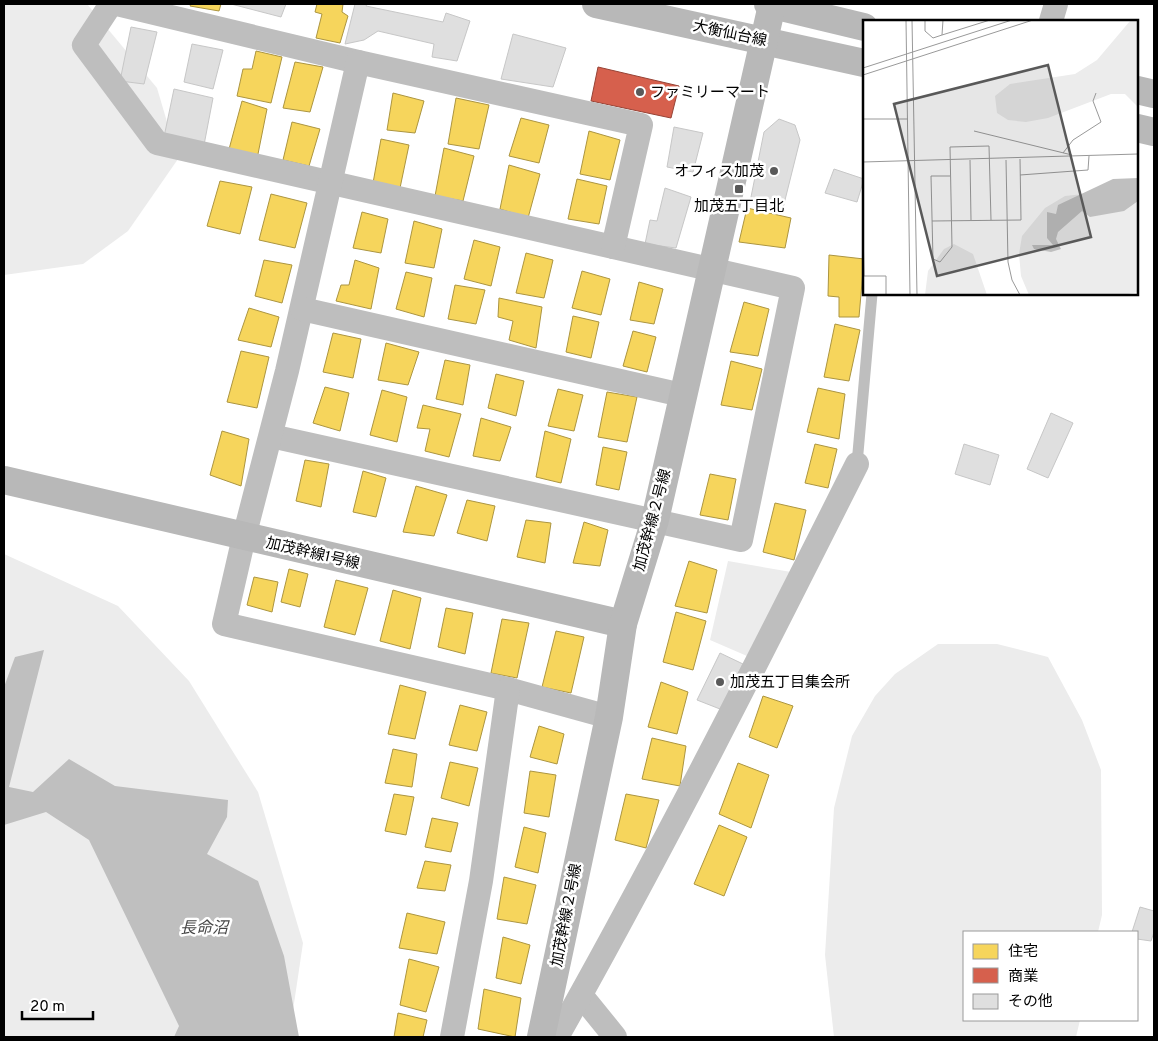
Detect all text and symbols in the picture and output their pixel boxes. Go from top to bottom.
street label: 大衡仙台線 [691,17,768,52]
inset map [863,20,1138,295]
place label: ファミリーマート [650,84,770,103]
marker: ファミリーマート [634,86,646,98]
place label: オフィス加茂 [674,163,764,182]
marker: オフィス加茂 [768,165,780,177]
marker: 加茂五丁目北 [733,183,745,195]
place label: 加茂五丁目北 [694,197,784,217]
street label: 加茂幹線２号線 [631,467,676,574]
street label: 加茂幹線1号線 [264,534,361,574]
place label: 加茂五丁目集会所 [730,674,850,693]
marker: 加茂五丁目集会所 [714,676,726,688]
street label: 加茂幹線２号線 [548,862,587,969]
water label: 長命沼 [180,919,230,939]
legend [963,931,1138,1021]
text: 住宅 [1008,943,1038,962]
text: 商業 [1008,968,1038,987]
scale bar [22,988,94,1020]
text: その他 [1008,993,1053,1012]
text: 20 m [30,998,65,1017]

